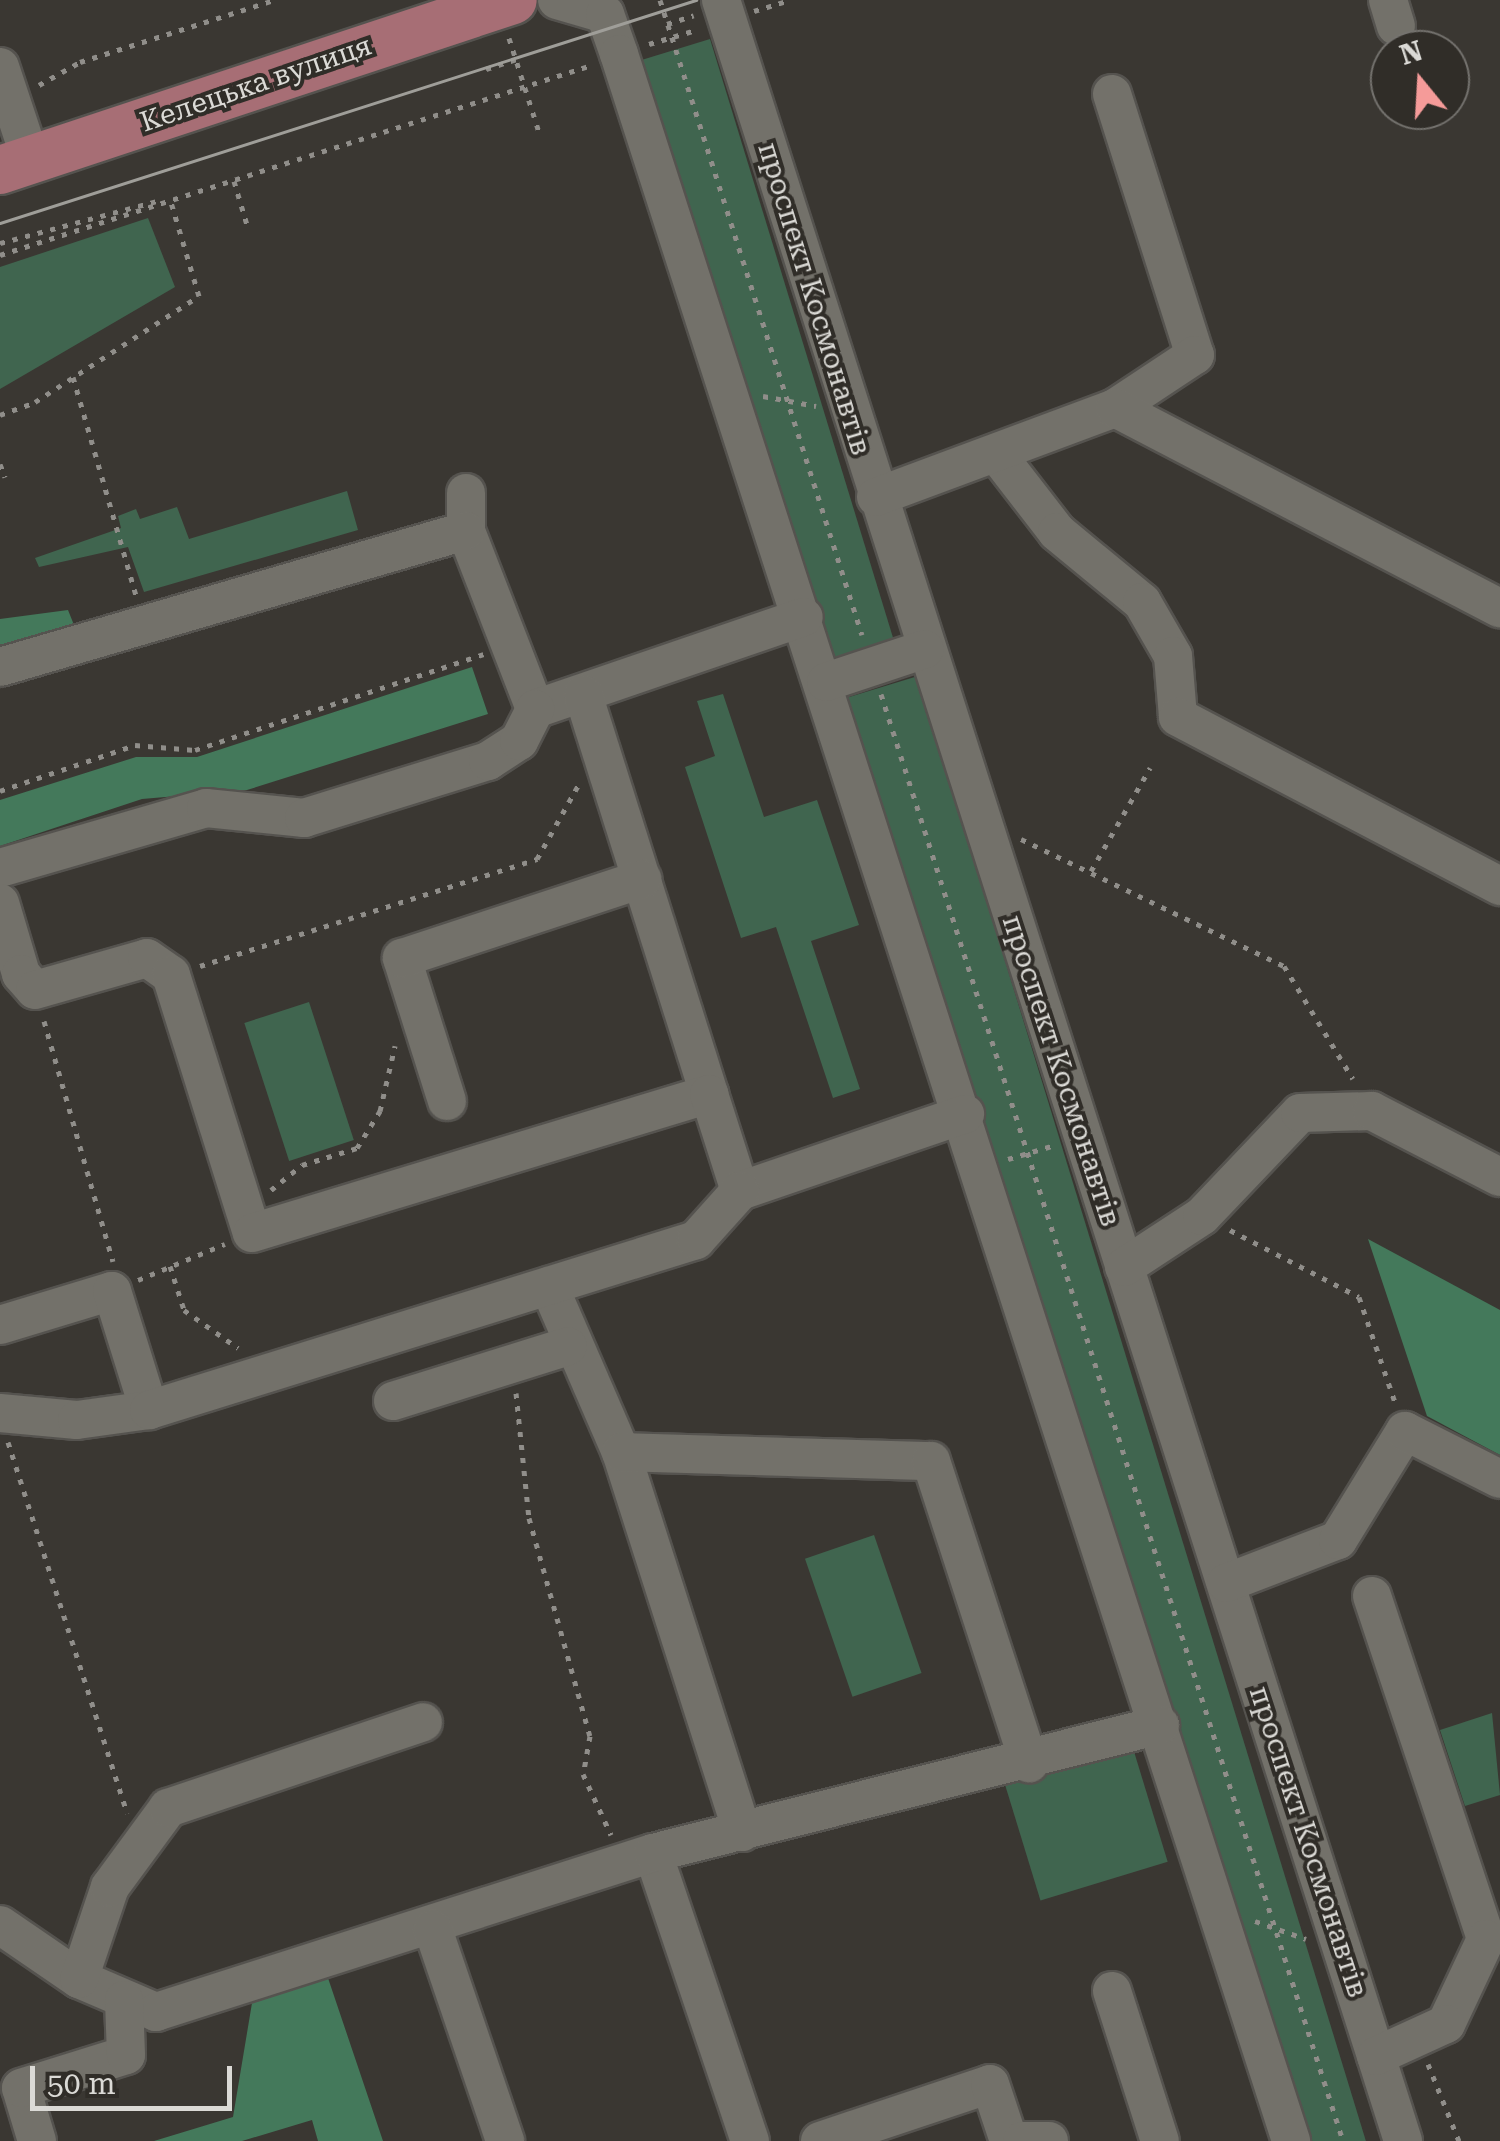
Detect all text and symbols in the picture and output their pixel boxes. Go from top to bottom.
street label: Келецька вулиця [136,29,376,139]
north arrow [1370,30,1470,130]
text: N [1396,34,1427,72]
street label: проспект Космонавтів [750,139,878,459]
street label: проспект Космонавтів [995,911,1127,1231]
street label: проспект Космонавтів [1242,1682,1374,2002]
scale bar [35,2046,238,2108]
text: 50 m [47,2066,116,2101]

